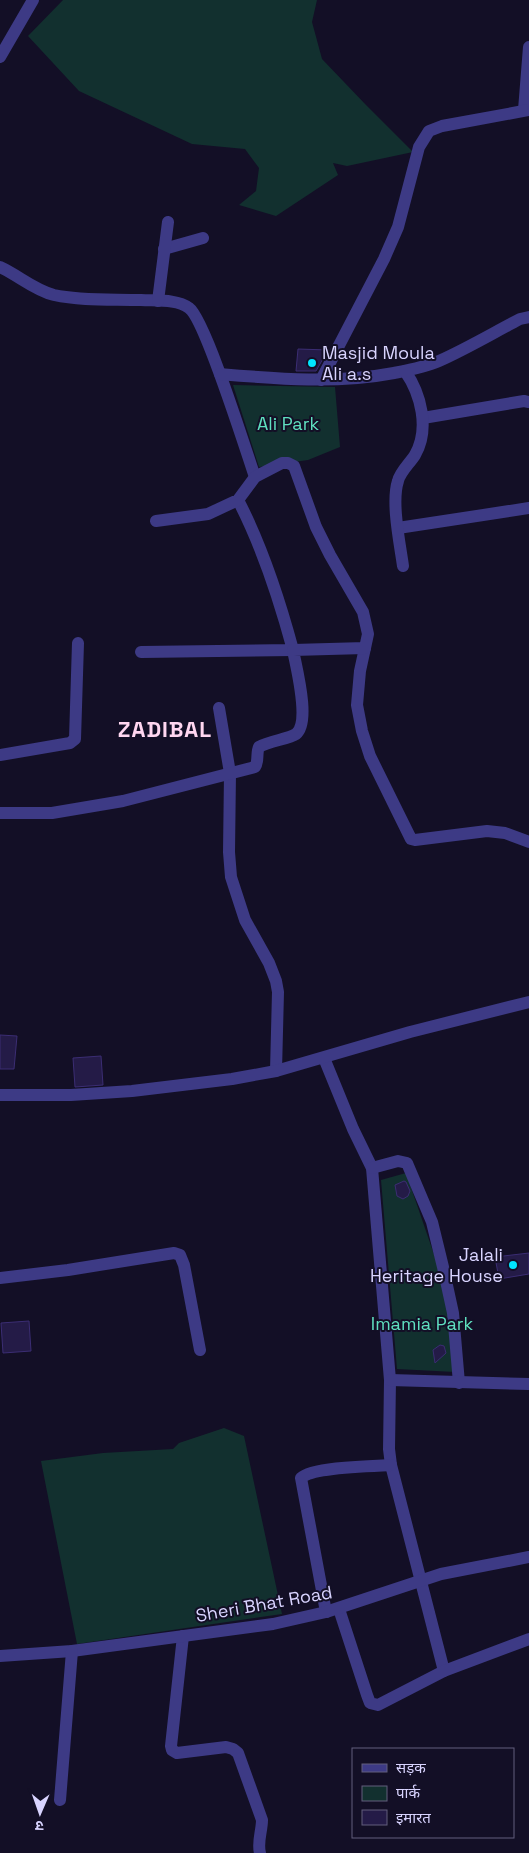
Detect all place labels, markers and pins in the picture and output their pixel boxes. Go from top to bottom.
place label: Masjid Moula Ali a.s [322,341,435,385]
marker: Masjid Moula Ali a.s [306,357,318,369]
place label: Jalali Heritage House [370,1243,503,1287]
marker: Jalali Heritage House [507,1259,519,1271]

